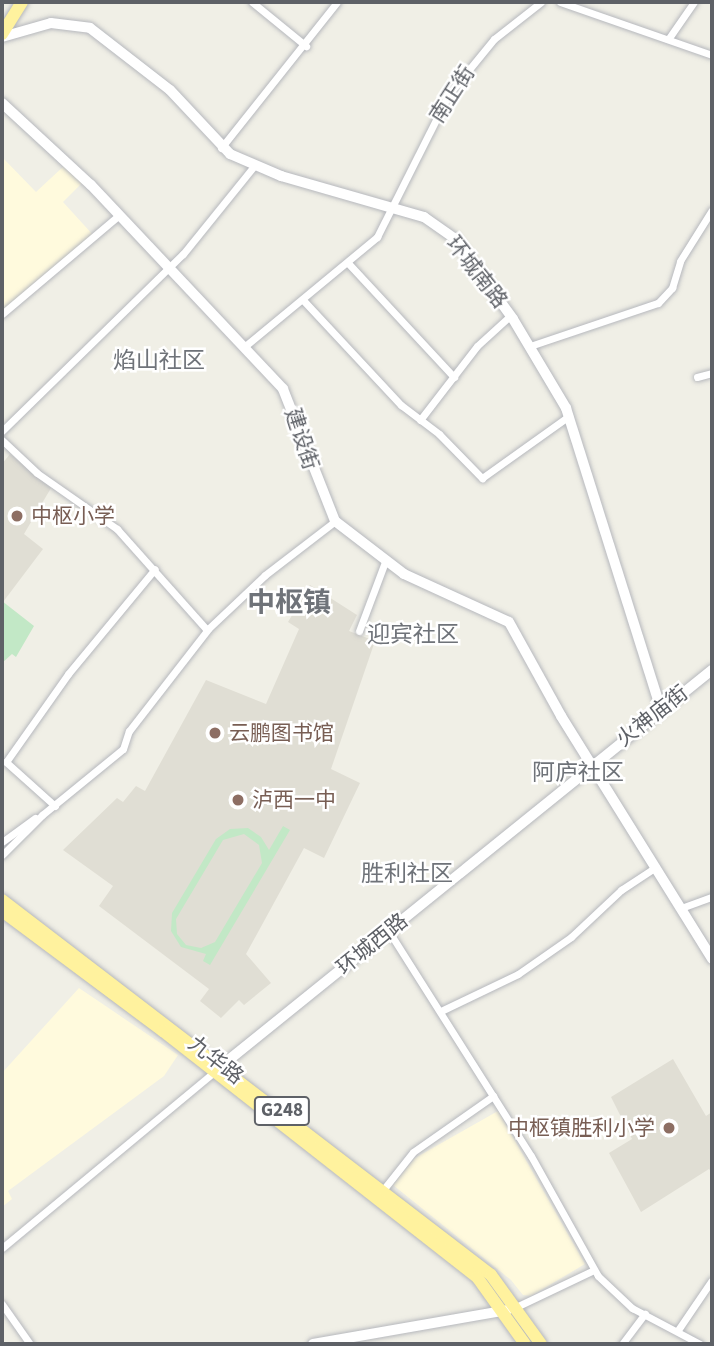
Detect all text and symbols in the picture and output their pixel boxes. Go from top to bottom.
street label: 南正街 [424,61,480,127]
street label: 环城南路 [441,231,513,313]
district label: 焰山社区 [113,347,205,375]
street label: 建设街 [280,405,324,473]
place label: 中枢小学 [31,503,115,529]
marker: 中枢小学 [9,508,25,524]
district label: 中枢镇 [247,586,331,620]
district label: 迎宾社区 [367,621,459,649]
street label: 火神庙街 [611,680,693,752]
place label: 云鹏图书馆 [229,720,334,746]
marker: 云鹏图书馆 [207,725,223,741]
district label: 阿庐社区 [532,759,624,787]
place label: 泸西一中 [252,787,336,813]
marker: 泸西一中 [230,792,246,808]
district label: 胜利社区 [361,860,453,888]
street label: 环城西路 [331,908,413,980]
street label: 九华路 [183,1031,249,1089]
road number: G248 [252,1096,312,1126]
place label: 中枢镇胜利小学 [508,1115,655,1141]
marker: 中枢镇胜利小学 [661,1120,677,1136]

